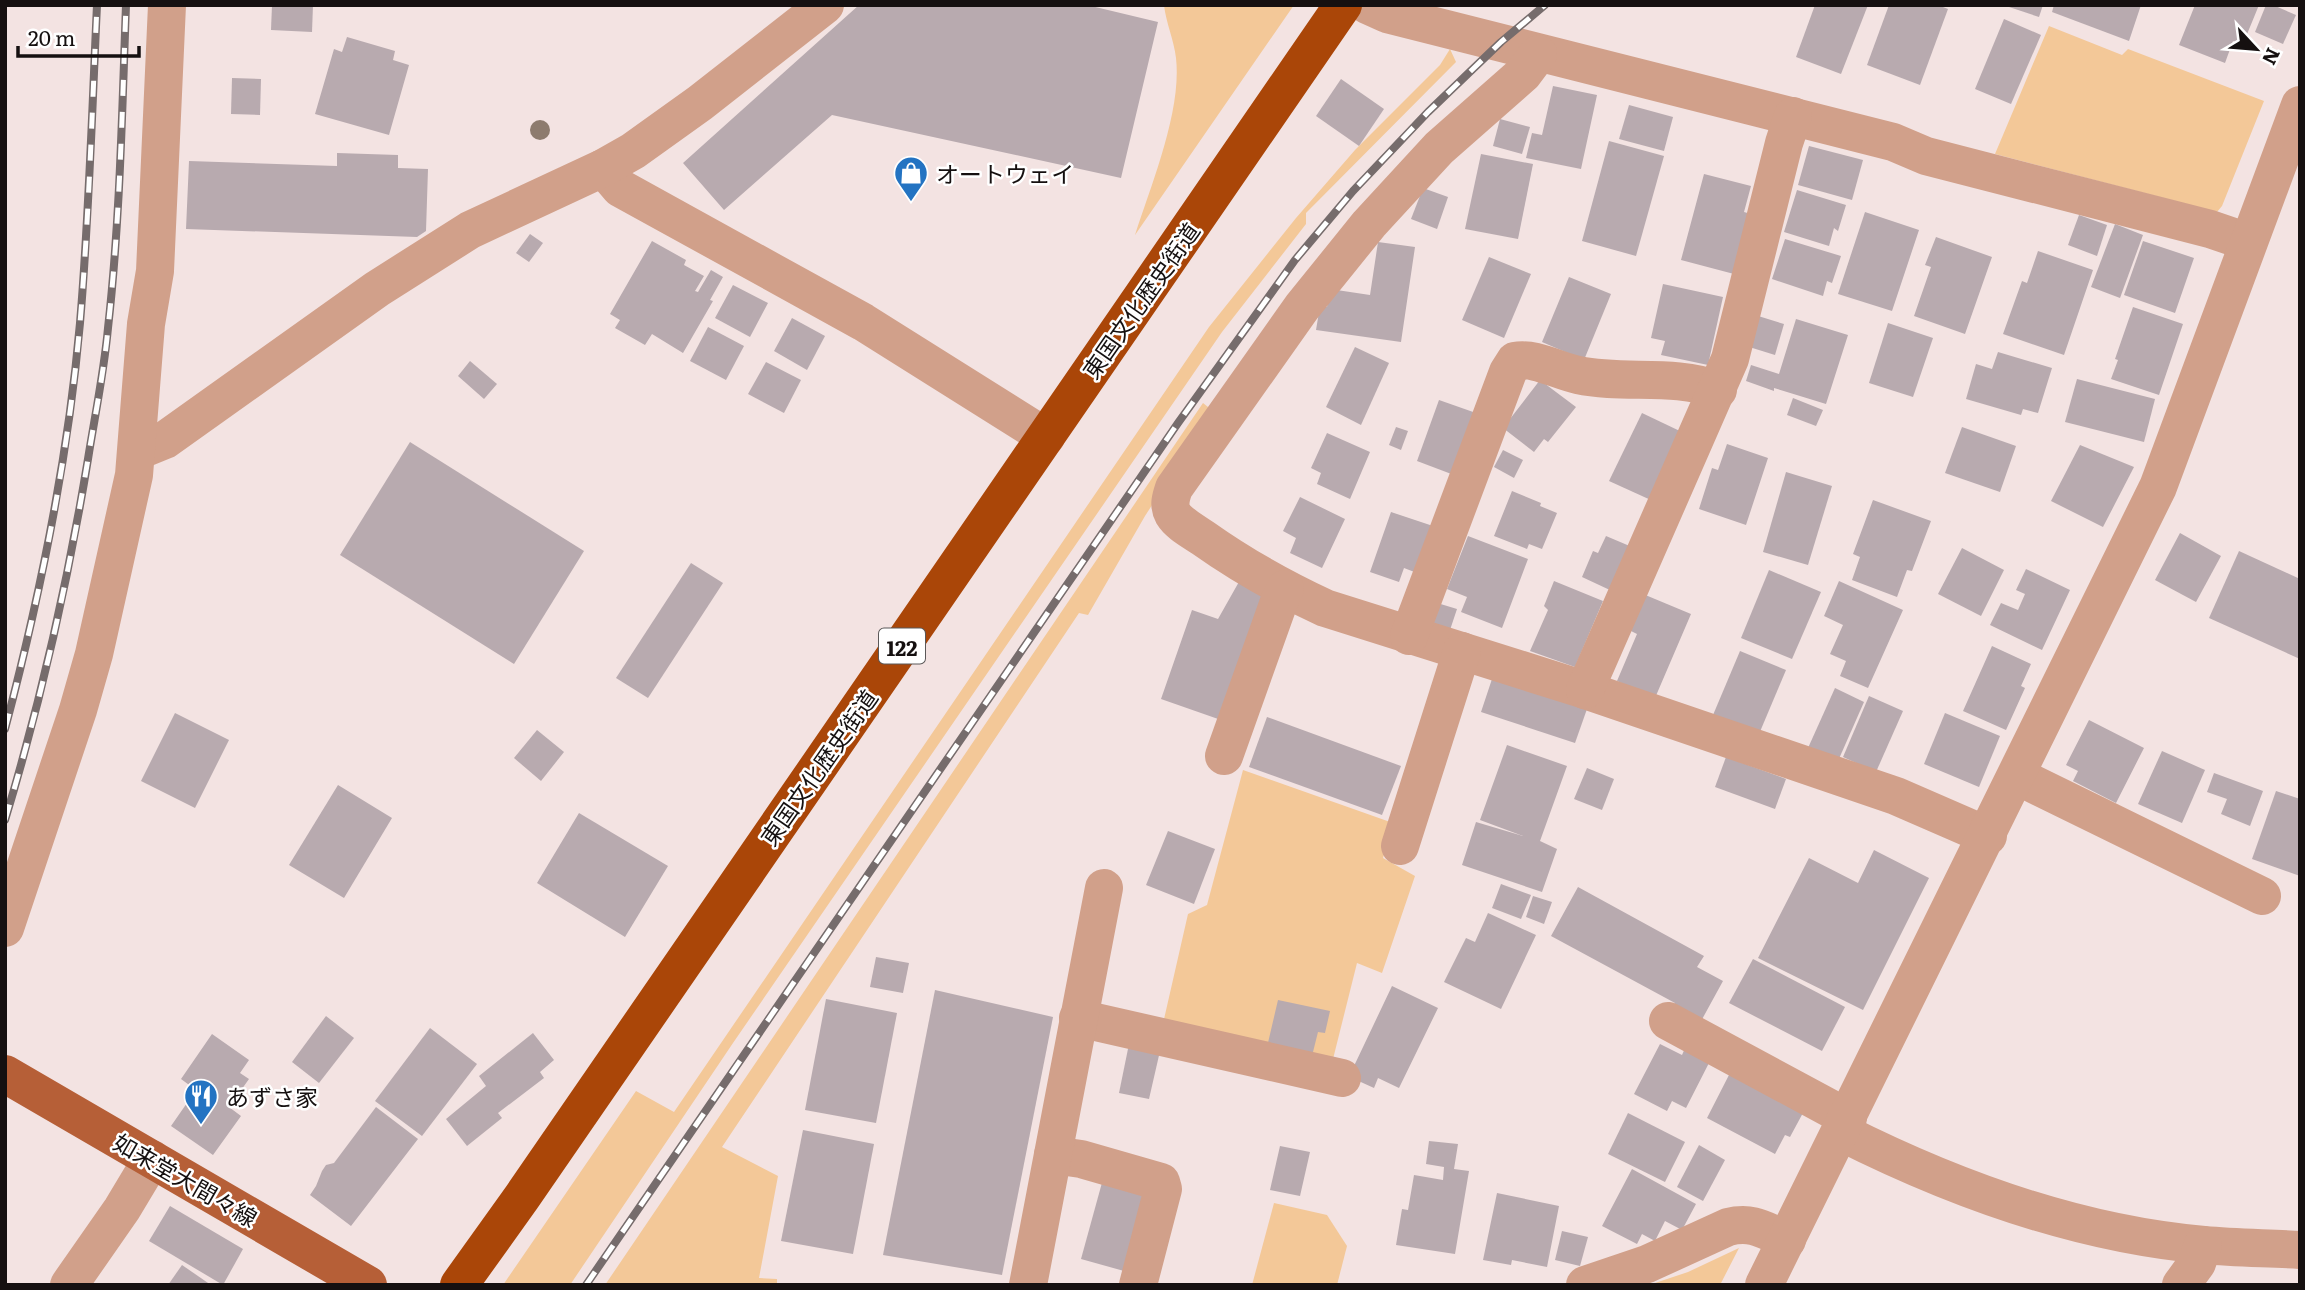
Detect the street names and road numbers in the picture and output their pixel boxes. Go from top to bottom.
street label: 東国文化歴史街道 [1073,215,1207,385]
road number: 122 [879,628,925,664]
street label: 東国文化歴史街道 [751,682,885,852]
street label: 如来堂大間々線 [108,1124,264,1234]

